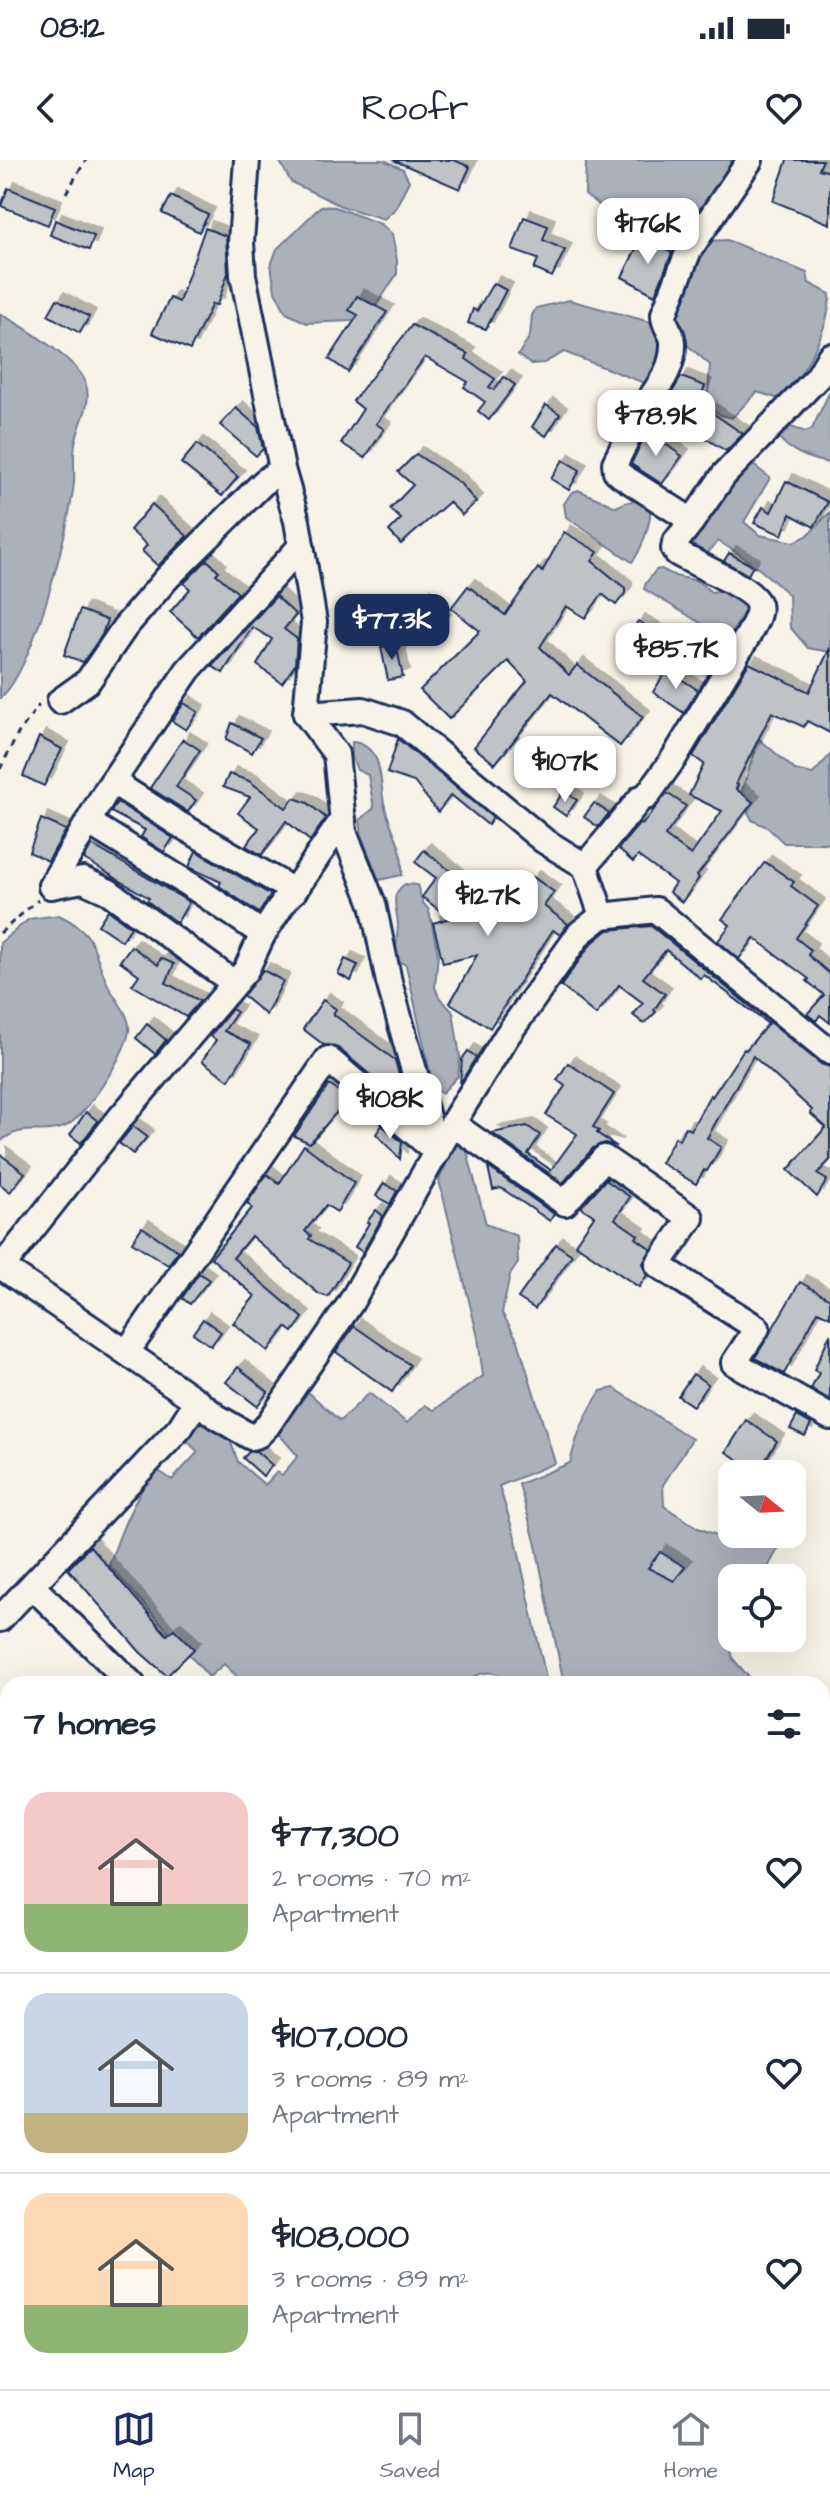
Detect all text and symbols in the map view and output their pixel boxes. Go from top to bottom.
text: 08:12 [40,7,104,49]
text: Roofr [361,83,469,134]
icon: back [24,86,68,130]
icon: heart [762,86,806,130]
pin: $176K [592,198,704,266]
text: $176K [615,206,681,242]
pin: $78.9K [591,390,721,458]
text: $78.9K [615,398,697,434]
pin: $77.3K [327,594,457,662]
text: $77.3K [352,602,432,638]
pin: $85.7K [611,623,741,691]
text: $85.7K [633,631,719,667]
pin: $107K [509,736,621,804]
text: $107K [532,744,598,780]
pin: $127K [432,870,544,938]
text: $127K [456,878,520,914]
pin: $108K [334,1073,446,1141]
text: $108K [357,1081,423,1117]
north arrow [718,1460,806,1548]
map controls [718,1460,806,1652]
button: locate [718,1564,806,1652]
text: 7 homes [24,1700,156,1748]
icon: filters [762,1702,806,1746]
text: $77,300 [272,1812,399,1860]
icon: home [88,1824,184,1920]
icon: heart [762,1850,806,1894]
text: 2 rooms · 70 m² [272,1860,471,1896]
text: Apartment [272,1896,399,1932]
text: $107,000 [272,2013,408,2061]
icon: home [88,2025,184,2121]
icon: heart [762,2051,806,2095]
text: 3 rooms · 89 m² [272,2061,469,2097]
text: Apartment [272,2097,399,2133]
text: $108,000 [272,2213,409,2261]
icon: home [88,2225,184,2321]
icon: heart [762,2251,806,2295]
text: 3 rooms · 89 m² [272,2261,469,2297]
text: Apartment [272,2297,399,2333]
tab: Map [112,2407,156,2486]
tab: Saved [380,2407,440,2486]
tab: Home [663,2407,718,2486]

